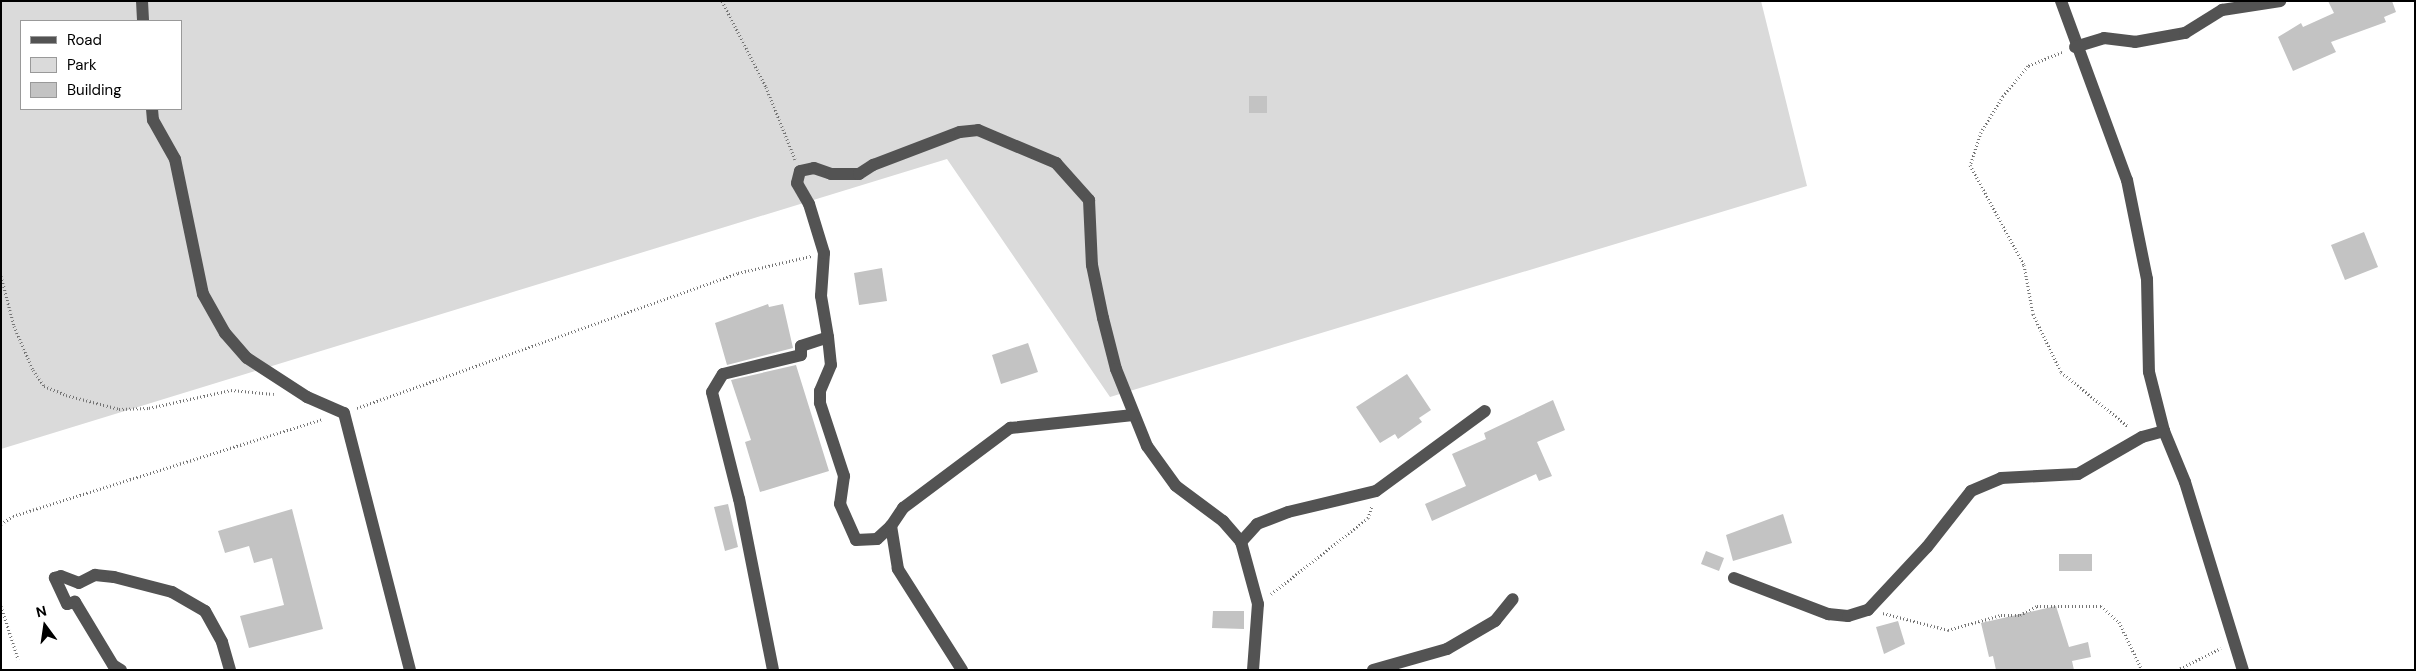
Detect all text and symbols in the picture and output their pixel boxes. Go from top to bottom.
legend [20,20,182,110]
text: Road [67,30,102,50]
text: Park [67,55,97,75]
text: Building [67,80,122,100]
north arrow [20,601,70,651]
text: N [34,601,49,621]

